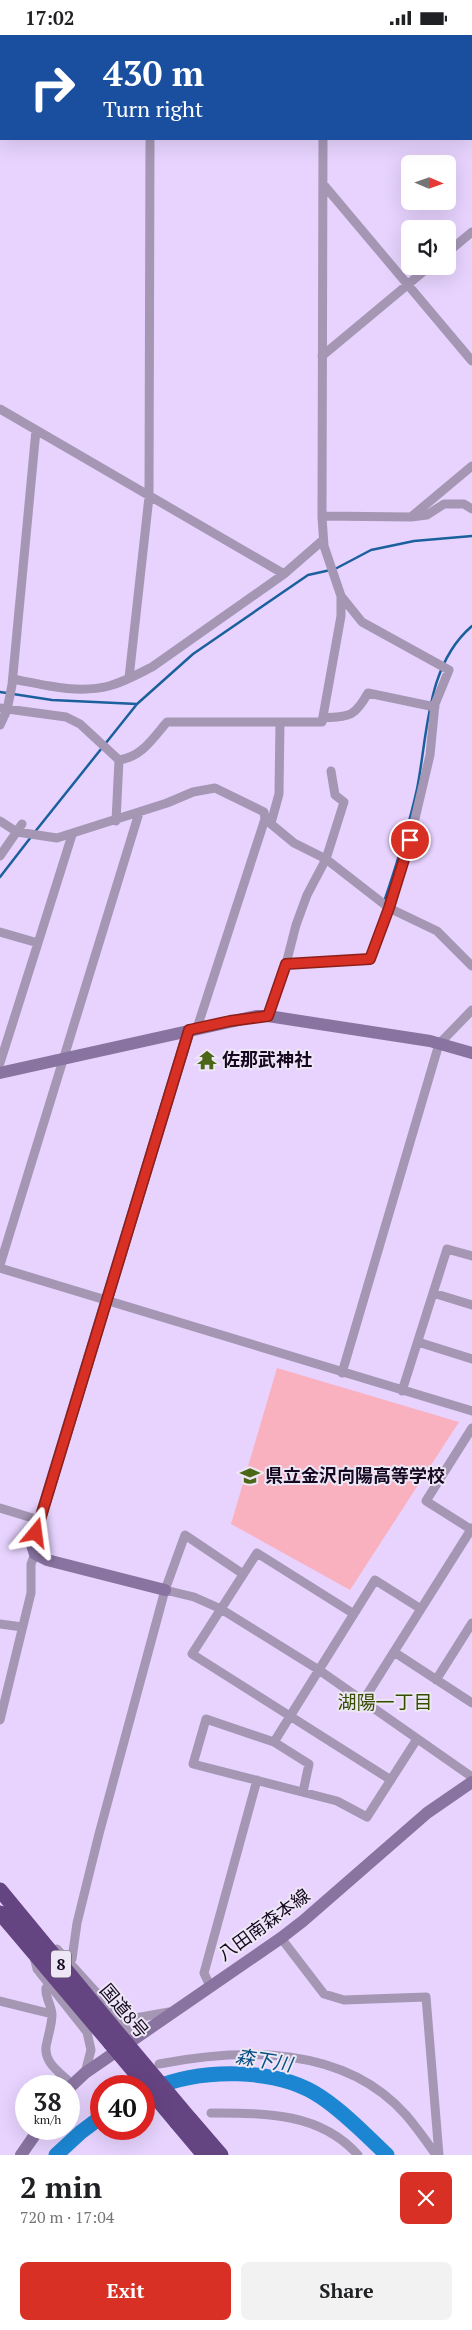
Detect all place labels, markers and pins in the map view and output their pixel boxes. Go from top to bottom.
pin [389,819,431,861]
place label: 佐那武神社 [222,1047,312,1071]
temple icon: 佐那武神社 [196,1049,218,1071]
place label: 県立金沢向陽高等学校 [265,1463,445,1487]
school or university icon: 県立金沢向陽高等学校 [239,1465,261,1487]

